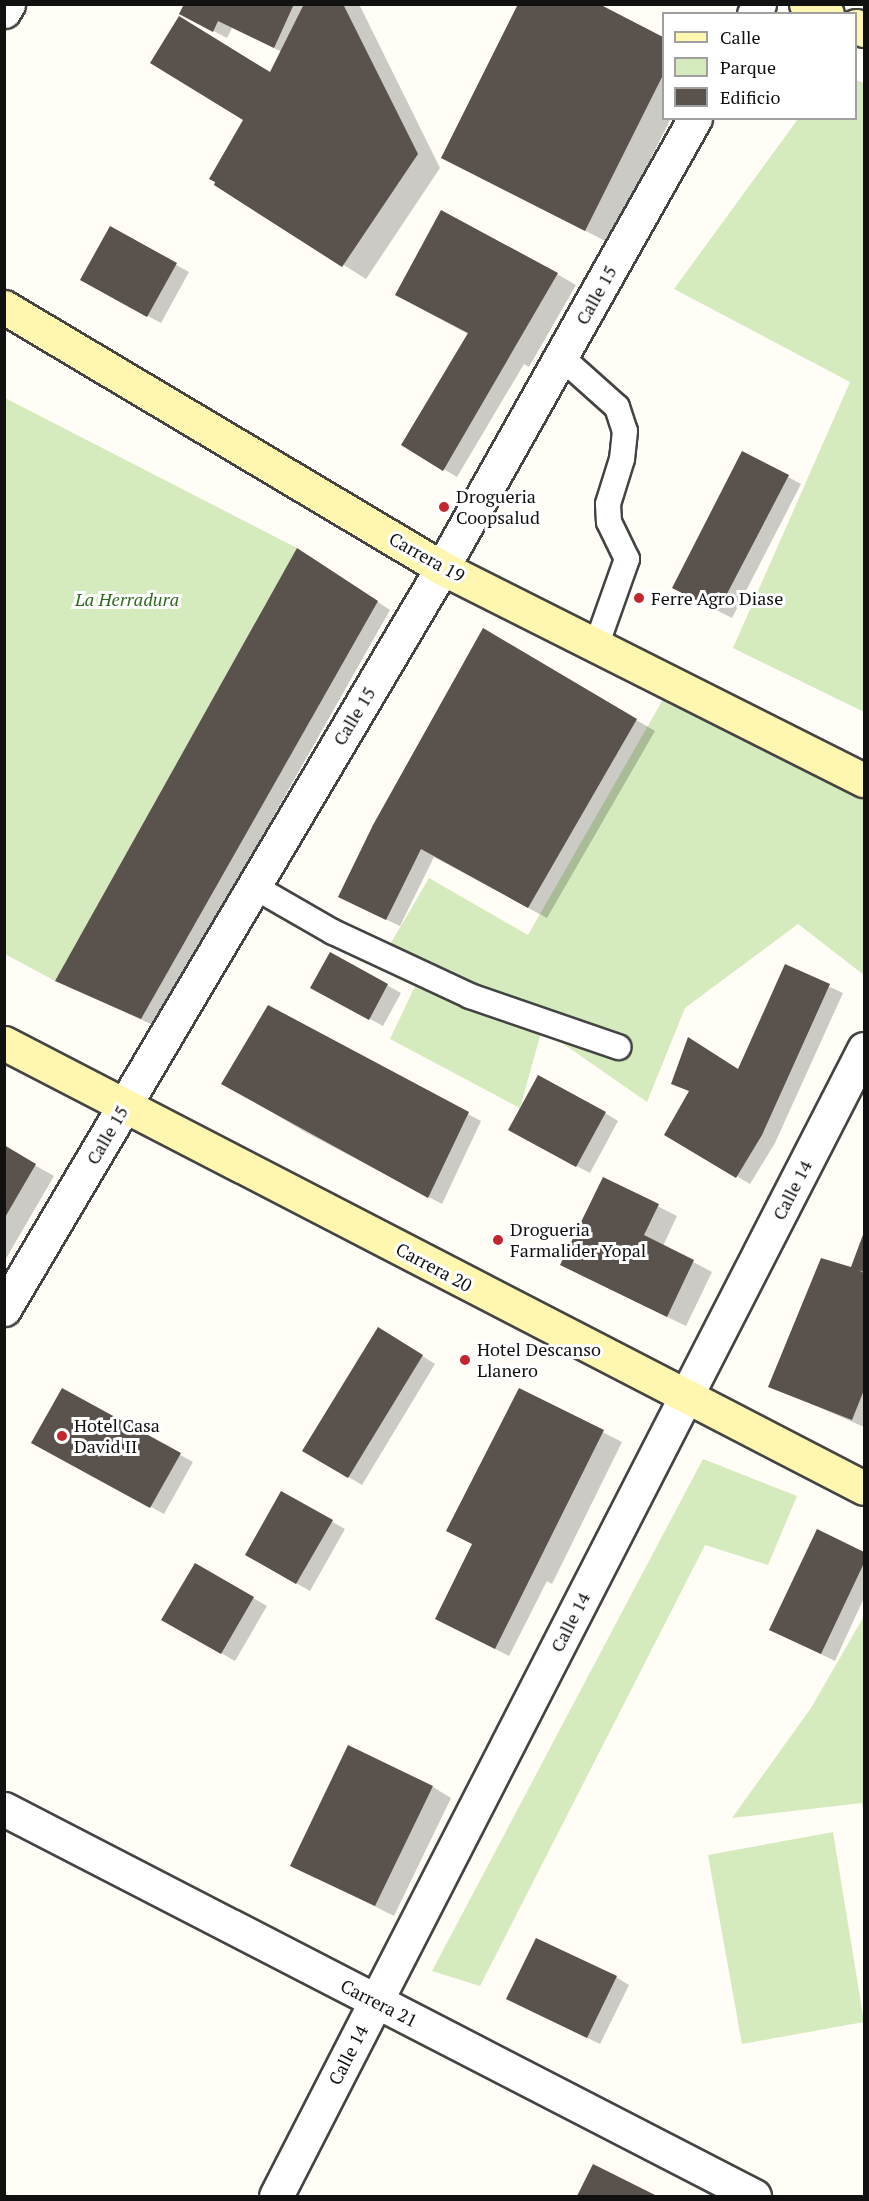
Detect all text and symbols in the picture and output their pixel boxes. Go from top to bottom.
legend [662,12,857,120]
text: Calle [720,25,761,49]
text: Parque [720,55,776,79]
text: Edificio [720,85,780,109]
street label: Calle 15 [571,262,621,328]
place label: Drogueria Coopsalud [456,486,540,528]
marker: Drogueria Coopsalud [437,500,451,514]
street label: Carrera 19 [385,527,469,587]
place label: Ferre Agro Diase [651,587,784,609]
park label: La Herradura [75,588,179,610]
marker: Ferre Agro Diase [632,591,646,605]
street label: Calle 15 [328,683,380,749]
street label: Calle 15 [82,1102,132,1168]
street label: Calle 14 [768,1157,816,1223]
place label: Drogueria Farmalider Yopal [510,1219,646,1262]
marker: Drogueria Farmalider Yopal [491,1233,505,1247]
street label: Carrera 20 [392,1238,476,1296]
place label: Hotel Descanso Llanero [477,1339,601,1382]
marker: Hotel Descanso Llanero [458,1353,472,1367]
place label: Hotel Casa David II [74,1415,160,1458]
marker: Hotel Casa David II [55,1429,69,1443]
street label: Calle 14 [546,1589,594,1655]
street label: Carrera 21 [337,1975,421,2031]
street label: Calle 14 [324,2022,372,2088]

